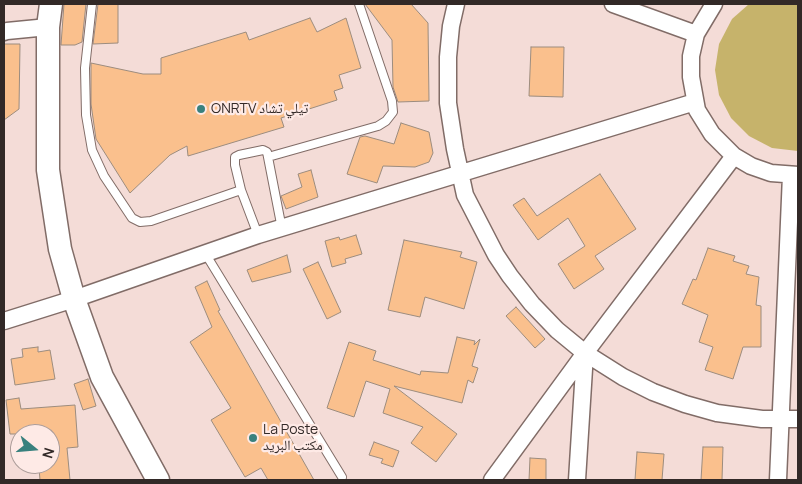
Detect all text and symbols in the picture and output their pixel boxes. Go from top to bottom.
place label: ONRTV تيلي تشاد [211,101,308,117]
marker: ONRTV تيلي تشاد [195,103,207,115]
place label: La Poste مكتب البريد [263,422,323,454]
north arrow [10,424,60,474]
marker: La Poste مكتب البريد [247,432,259,444]
text: N [38,446,59,461]

